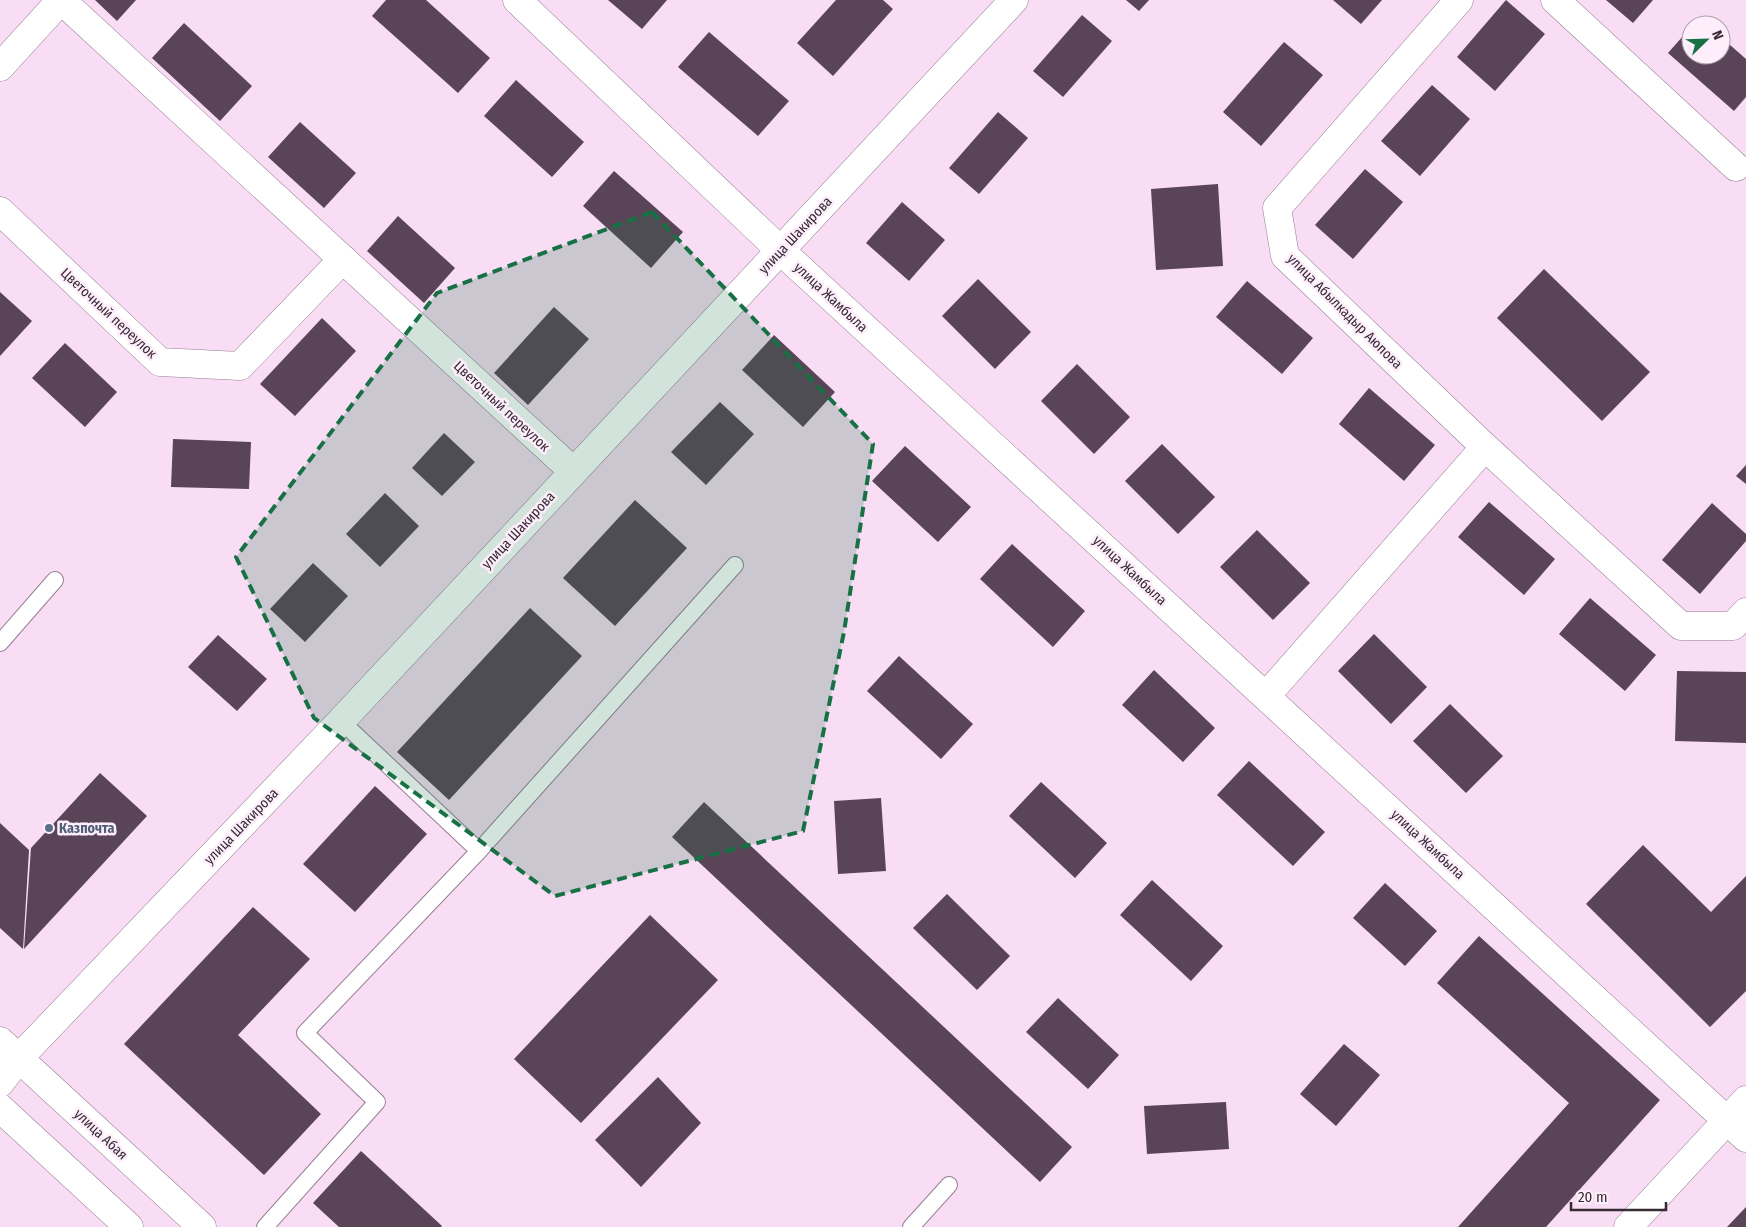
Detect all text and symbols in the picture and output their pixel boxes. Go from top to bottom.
north arrow [1681,15,1731,65]
text: N [1708,28,1727,42]
street label: улица Шакирова [755,193,836,277]
street label: улица Абылкадыр Аюпова [1284,250,1406,372]
street label: улица Жамбыла [790,259,871,336]
street label: Цветочный переулок [57,264,161,363]
street label: Цветочный переулок [450,357,554,456]
street label: улица Шакирова [478,488,559,572]
street label: улица Жамбыла [1089,532,1170,609]
street label: улица Шакирова [201,785,282,868]
street label: улица Жамбыла [1387,806,1468,883]
place label: Казпочта [59,820,115,837]
marker: Казпочта [43,822,55,834]
street label: улица Абая [70,1105,131,1163]
scale bar [1571,1180,1666,1212]
text: 20 m [1578,1188,1608,1206]

